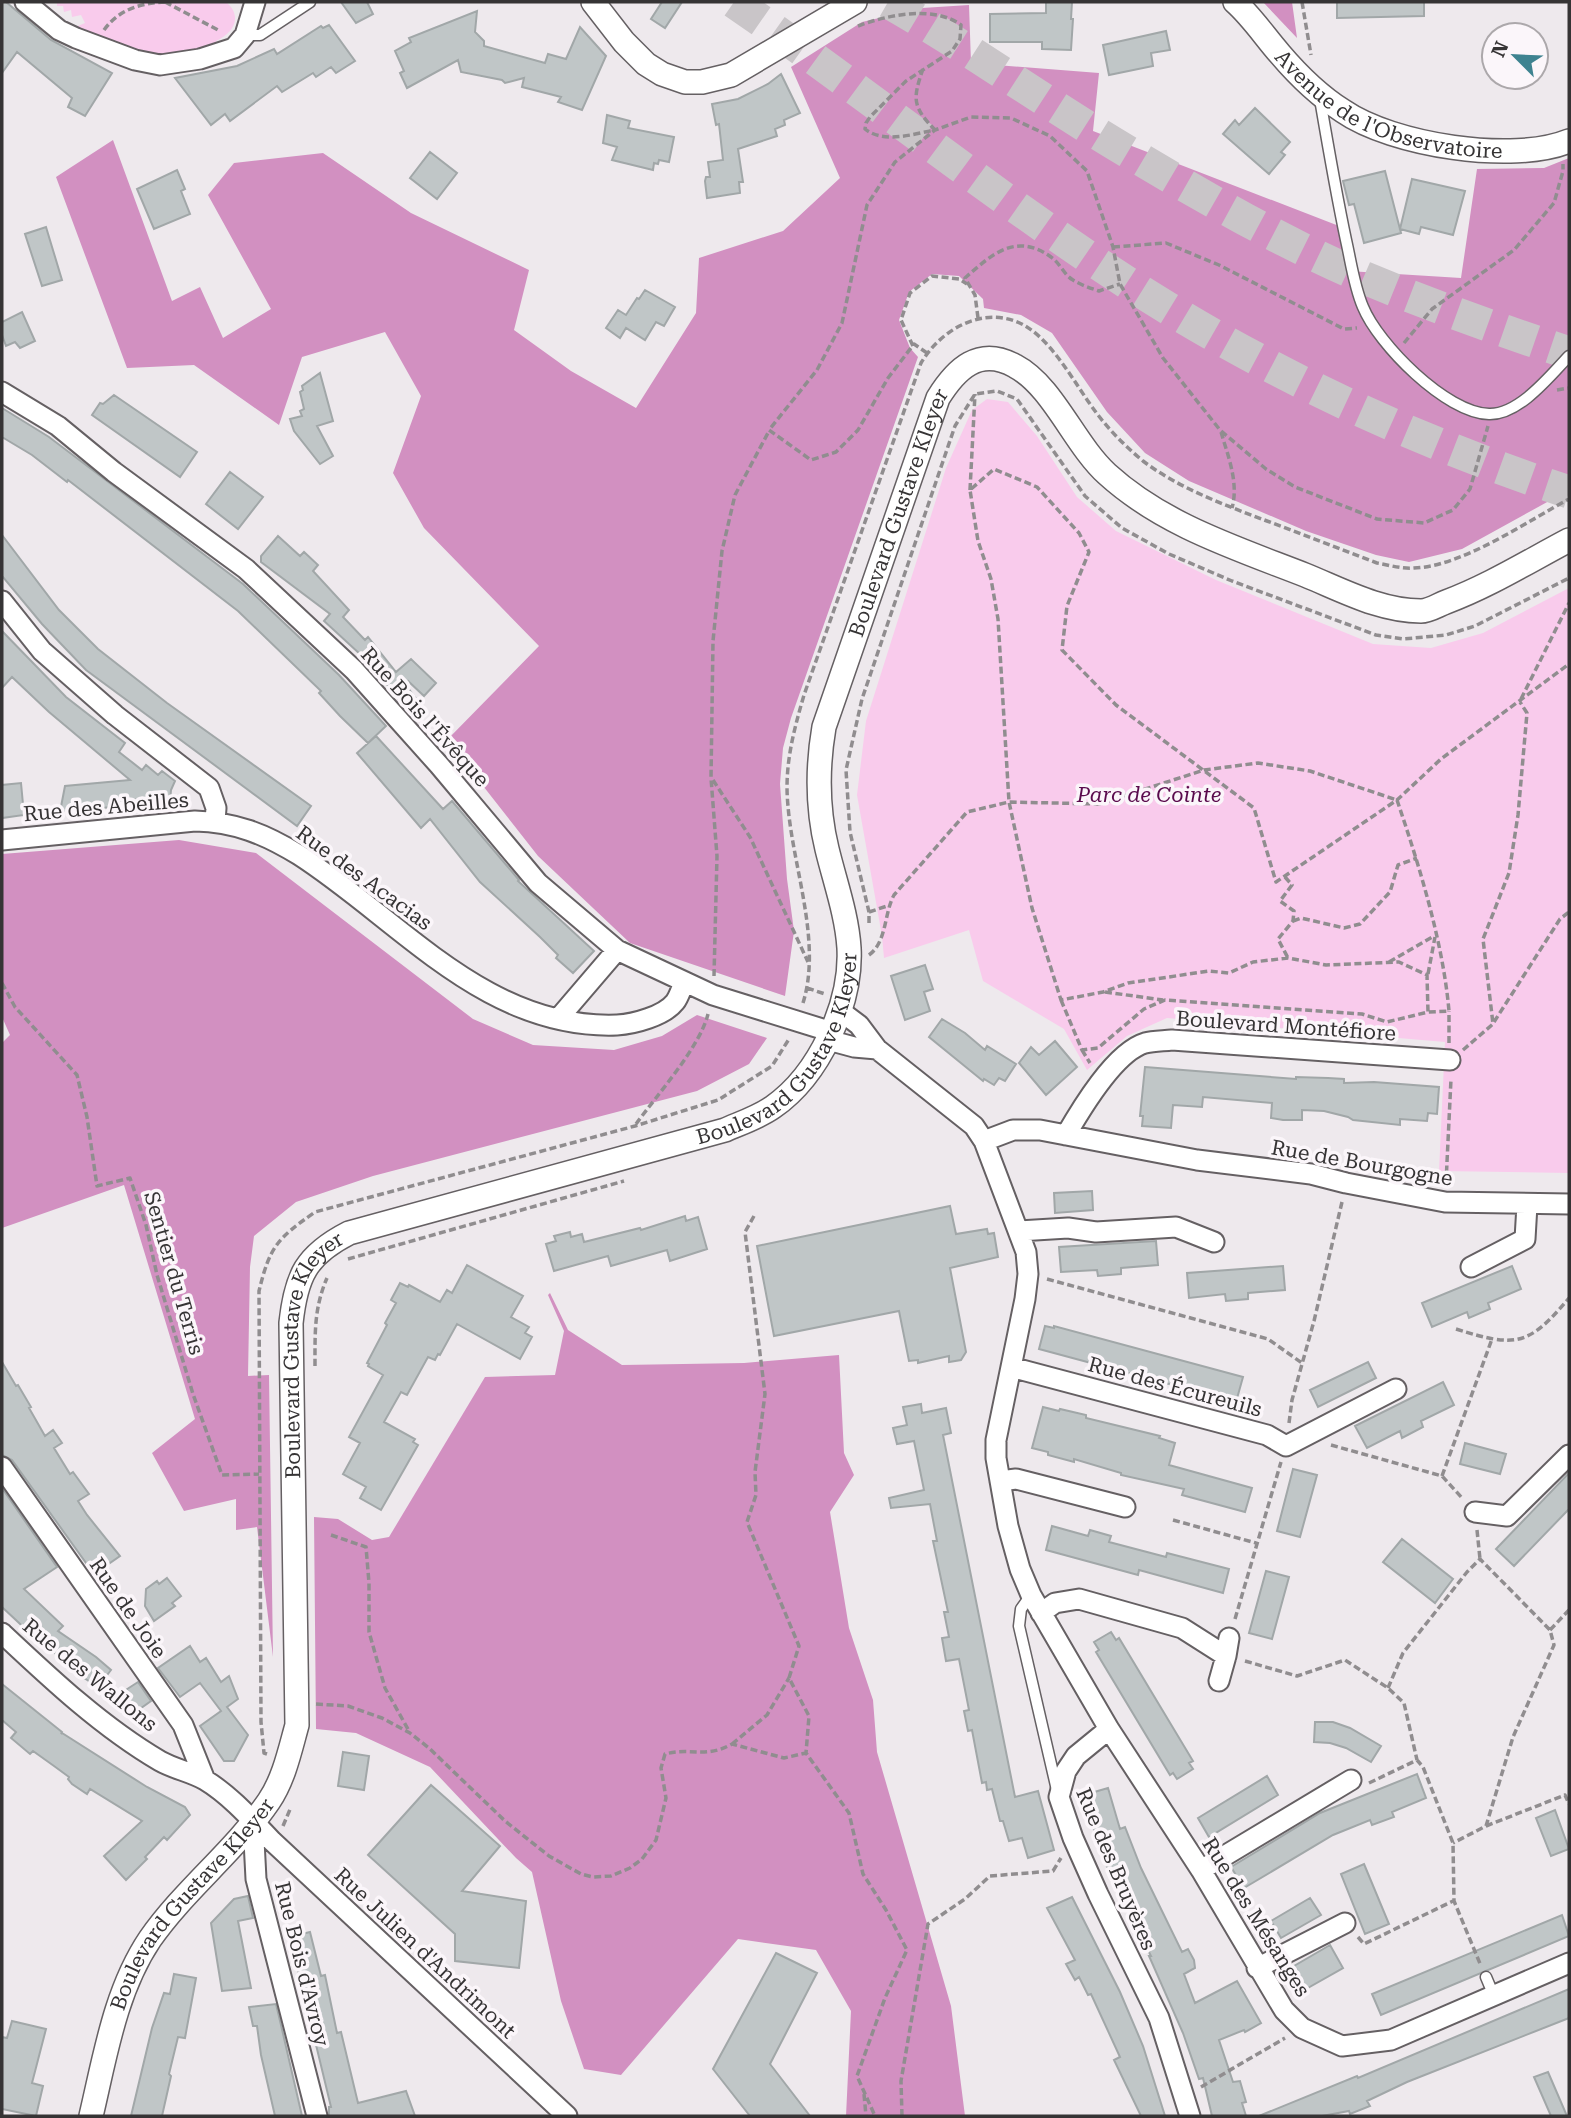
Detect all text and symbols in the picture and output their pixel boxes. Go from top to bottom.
north arrow [1480,21,1550,91]
text: N [1486,38,1514,61]
street label: Avenue de l'Observatoire [1270,45,1503,163]
street label: Boulevard Gustave Kleyer [844,384,953,640]
street label: Rue Bois l'Évêque [356,642,495,792]
park label: Parc de Cointe [1076,783,1221,807]
street label: Rue des Abeilles [22,788,190,826]
street label: Rue des Acacias [291,821,437,935]
street label: Boulevard Gustave Kleyer [694,952,861,1149]
street label: Boulevard Montéfiore [1175,1006,1397,1046]
street label: Rue de Bourgogne [1269,1135,1455,1191]
street label: Sentier du Terris [139,1189,209,1357]
street label: Boulevard Gustave Kleyer [279,1227,348,1479]
street label: Rue des Écureuils [1085,1351,1265,1422]
street label: Rue de Joie [85,1553,171,1663]
street label: Rue des Wallons [18,1614,162,1736]
street label: Rue des Bruyères [1071,1784,1161,1954]
street label: Boulevard Gustave Kleyer [106,1794,279,2013]
street label: Rue des Mésanges [1197,1833,1315,2001]
street label: Rue Julien d'Andrimont [330,1863,521,2043]
street label: Rue Bois d'Avroy [270,1879,334,2049]

